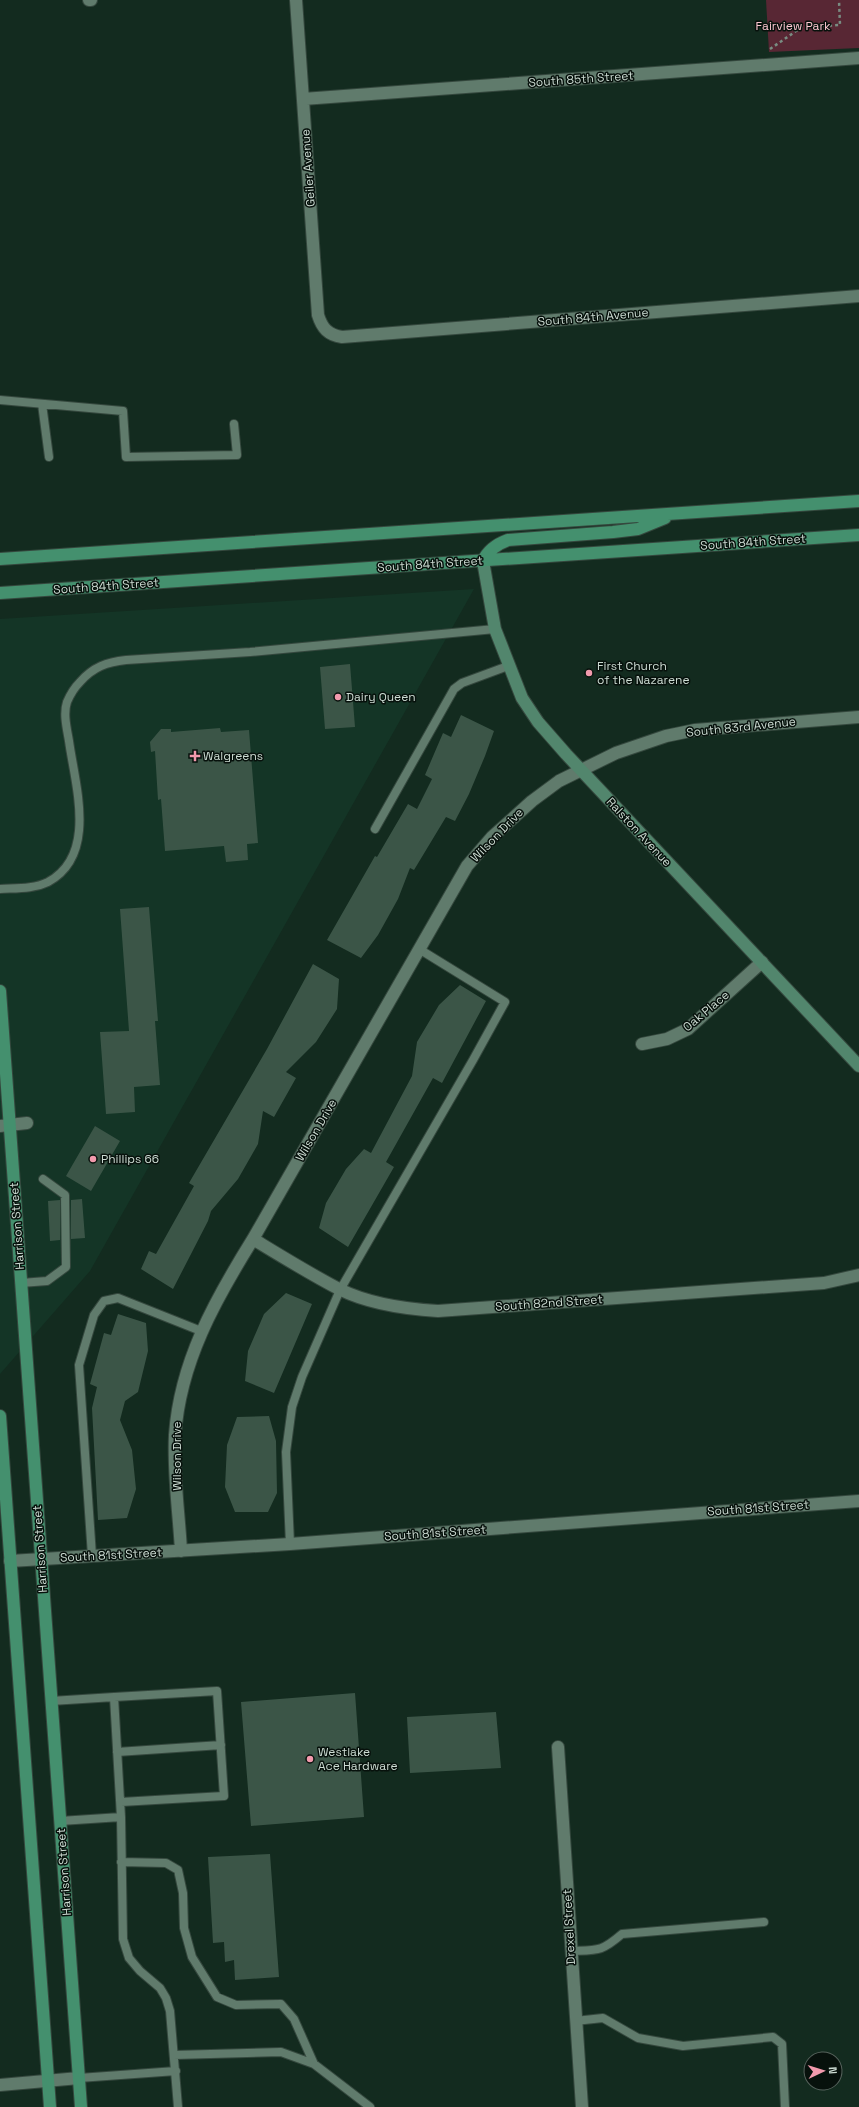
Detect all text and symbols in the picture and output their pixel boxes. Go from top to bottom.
park label: Fairview Park [756,18,831,34]
street label: South 85th Street [528,67,634,91]
street label: Geiler Avenue [297,129,319,207]
street label: South 84th Avenue [537,304,649,330]
street label: South 84th Street [700,530,806,554]
street label: South 84th Street [377,552,483,576]
street label: South 84th Street [53,574,159,598]
place label: First Church of the Nazarene [597,658,690,688]
marker: First Church of the Nazarene [584,668,594,678]
place label: Dairy Queen [346,689,416,705]
marker: Dairy Queen [333,692,343,702]
street label: South 83rd Avenue [685,713,797,741]
place label: Walgreens [203,748,263,764]
marker: Walgreens [190,751,200,761]
street label: Ralston Avenue [603,794,675,870]
street label: Wilson Drive [467,805,527,865]
street label: Oak Place [680,987,732,1035]
street label: Wilson Drive [292,1096,340,1164]
place label: Phillips 66 [101,1151,159,1167]
marker: Phillips 66 [88,1154,98,1164]
street label: Harrison Street [6,1182,28,1270]
street label: South 82nd Street [495,1291,603,1315]
street label: Wilson Drive [169,1421,185,1491]
street label: South 81st Street [707,1496,809,1520]
street label: Harrison Street [29,1505,51,1593]
street label: South 81st Street [384,1521,486,1545]
street label: South 81st Street [60,1544,162,1566]
place label: Westlake Ace Hardware [318,1744,398,1774]
marker: Westlake Ace Hardware [305,1754,315,1764]
street label: Harrison Street [53,1828,75,1916]
street label: Drexel Street [559,1889,579,1965]
north arrow [803,2051,843,2091]
text: N [826,2066,840,2074]

